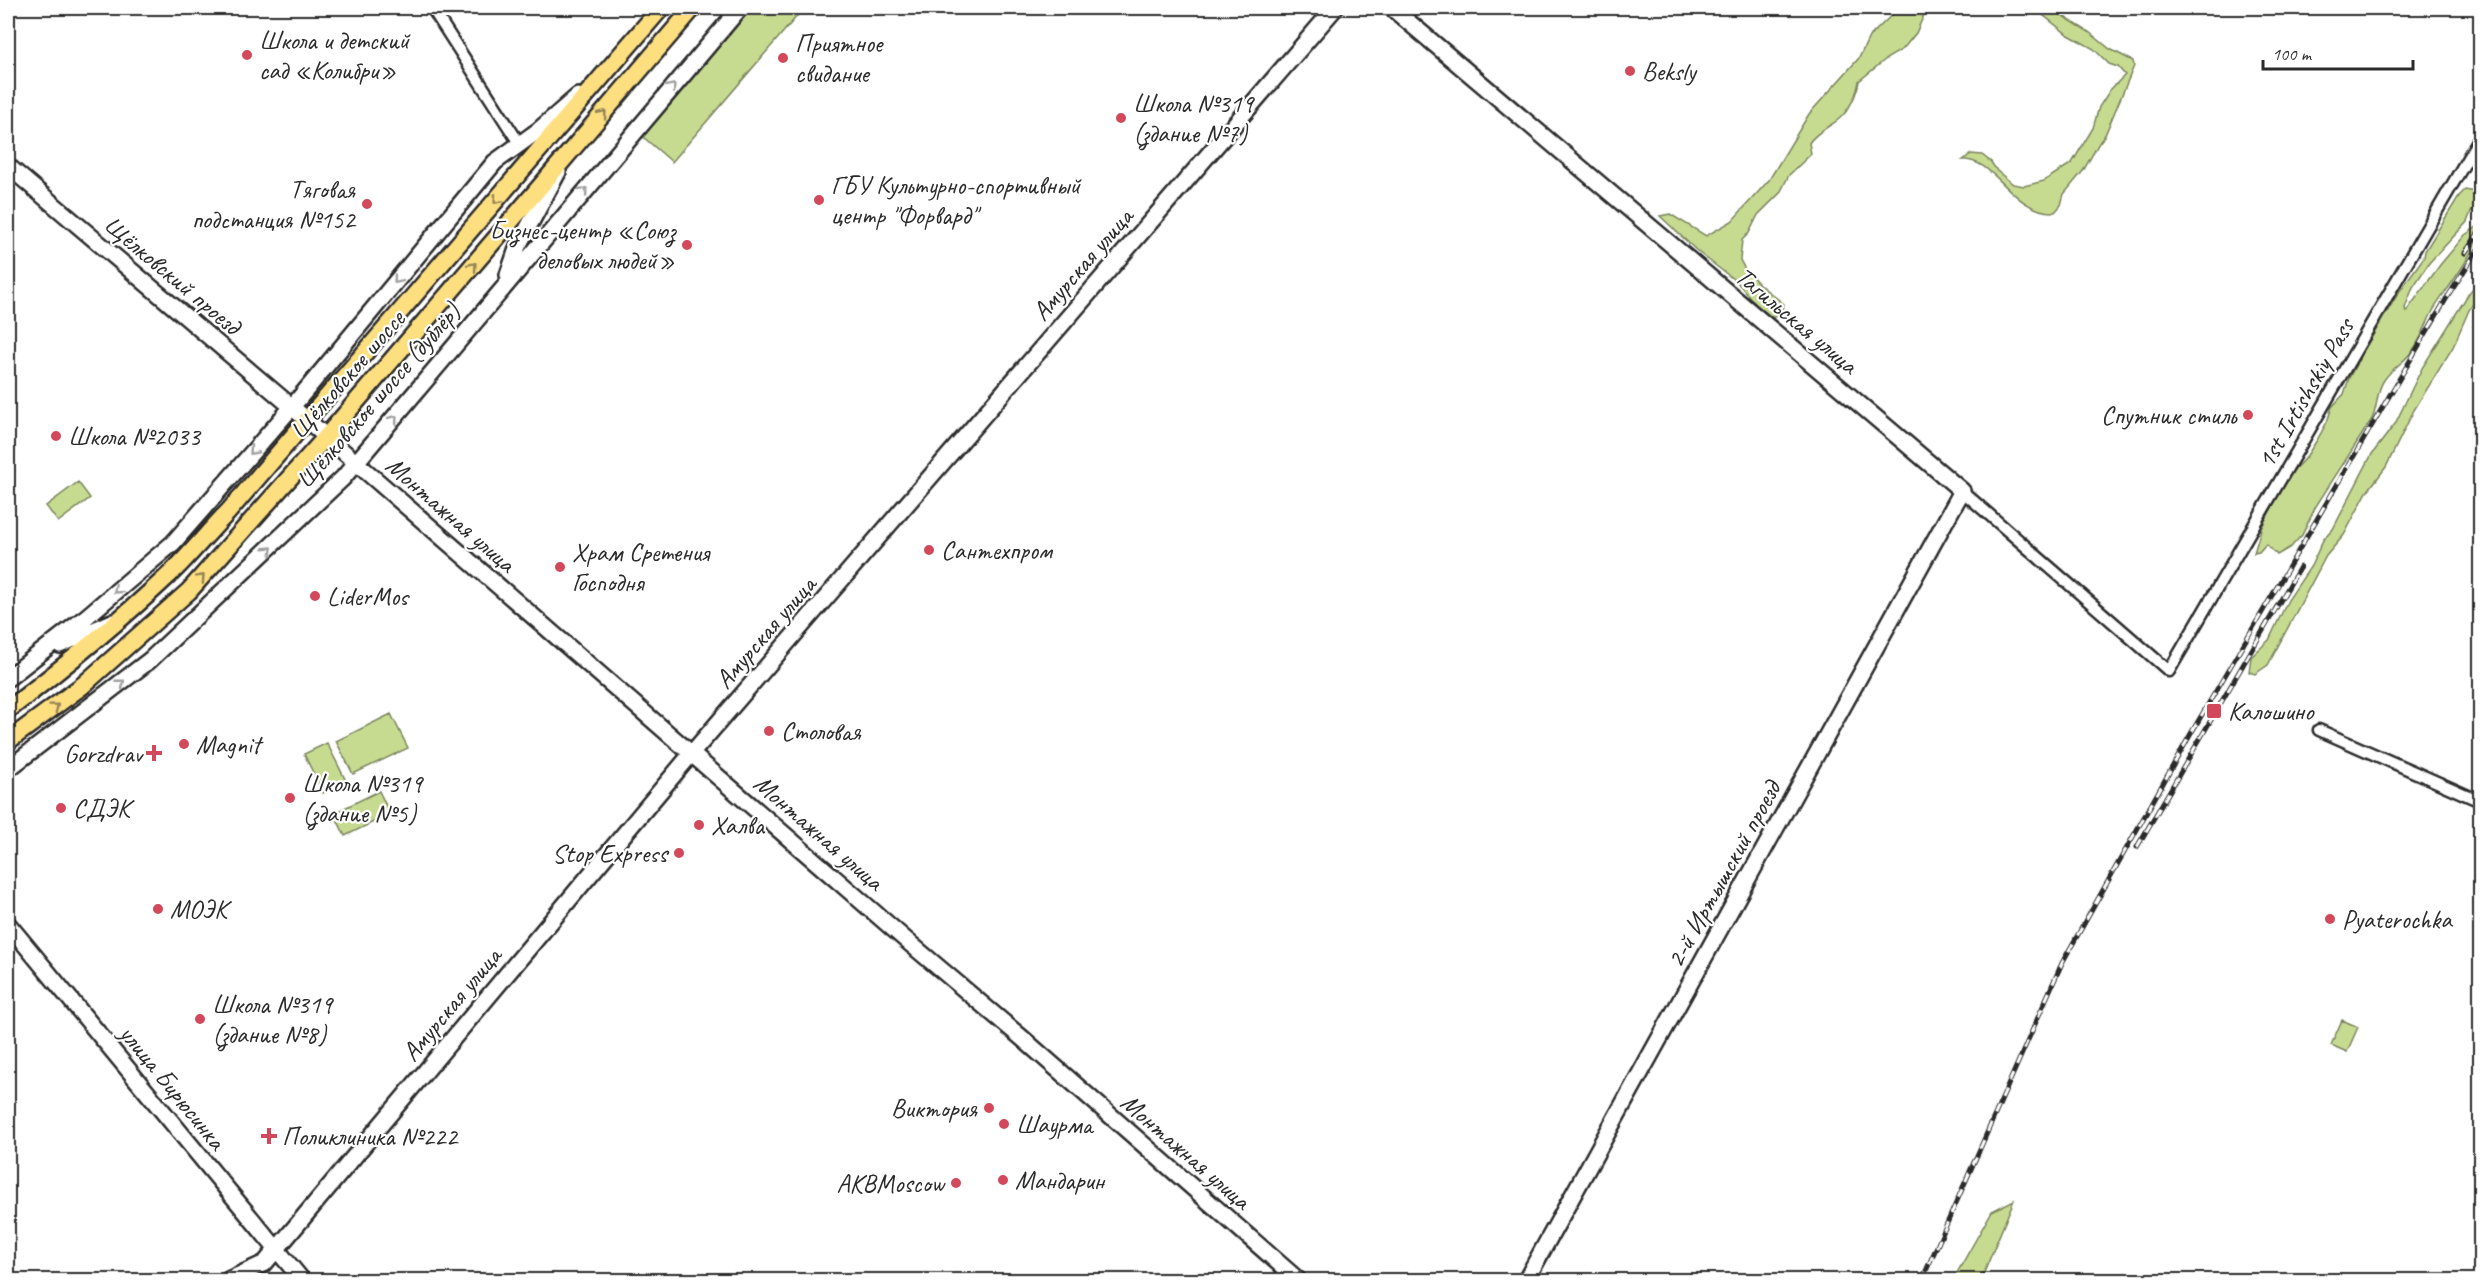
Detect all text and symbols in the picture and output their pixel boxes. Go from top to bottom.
place label: Школа и детский сад «Колибри» [259,24,412,87]
place label: Приятное свидание [795,27,885,90]
scale bar [2263,33,2413,71]
text: 100 m [2272,43,2313,65]
marker: Школа и детский сад «Колибри» [240,48,254,62]
marker: Приятное свидание [776,51,790,65]
place label: Beksly [1642,55,1698,88]
marker: Beksly [1623,64,1637,78]
one-way arrow [665,83,676,94]
place label: Школа №319 (здание №7) [1133,87,1256,151]
one-way arrow [595,110,606,121]
marker: Школа №319 (здание №7) [1114,111,1128,125]
place label: ГБУ Культурно-спортивный центр "Форвард" [831,169,1082,232]
place label: Тяговая подстанция №152 [192,173,357,236]
one-way arrow [577,187,588,198]
one-way arrow [494,193,505,204]
marker: ГБУ Культурно-спортивный центр "Форвард" [812,193,826,207]
marker: Тяговая подстанция №152 [360,197,374,211]
street label: Амурская улица [1025,200,1142,327]
street label: Щёлковский проезд [98,209,250,344]
place label: Бизнес-центр «Союз деловых людей» [489,214,677,277]
marker: Бизнес-центр «Союз деловых людей» [680,238,694,252]
street label: Тагильская улица [1729,260,1866,382]
one-way arrow [466,262,477,273]
one-way arrow [393,273,404,284]
street label: Щёлковское шоссе (дублёр) [289,295,469,495]
street label: Щёлковское шоссе [283,302,413,445]
street label: 1st Irtishskiy Pass [2249,311,2363,474]
place label: Спутник стиль [2101,399,2238,432]
marker: Спутник стиль [2241,408,2255,422]
one-way arrow [386,415,397,426]
place label: Школа №2033 [68,420,202,453]
marker: Школа №2033 [49,429,63,443]
one-way arrow [249,444,260,455]
street label: Монтажная улица [379,449,524,581]
place label: Сантехпром [941,534,1054,567]
place label: Храм Сретения Господня [572,536,711,599]
marker: Сантехпром [922,543,936,557]
one-way arrow [263,546,273,557]
marker: Храм Сретения Господня [553,560,567,574]
street label: Амурская улица [708,568,825,695]
one-way arrow [194,574,205,585]
place label: LiderMos [327,580,410,613]
one-way arrow [113,583,124,594]
marker: LiderMos [308,589,322,603]
one-way arrow [114,679,125,690]
place label: Калошино [2228,695,2315,728]
marker: Калошино [2205,702,2223,720]
one-way arrow [48,703,59,714]
place label: Столовая [781,715,862,748]
marker: Столовая [762,724,776,738]
place label: Magnit [196,728,264,761]
place label: Gorzdrav [64,737,144,770]
marker: Magnit [177,737,191,751]
marker: Gorzdrav [147,746,161,760]
place label: Школа №319 (здание №5) [302,767,425,831]
street label: Монтажная улица [747,767,892,899]
street label: 2-й Иртышский проезд [1659,773,1790,973]
marker: Школа №319 (здание №5) [283,791,297,805]
place label: СДЭК [73,792,135,825]
marker: СДЭК [54,801,68,815]
place label: Халва [711,809,765,842]
marker: Халва [692,818,706,832]
place label: Stop Express [552,837,669,870]
marker: Stop Express [672,846,686,860]
place label: МОЭК [170,893,232,926]
marker: МОЭК [151,902,165,916]
place label: Pyaterochka [2342,903,2453,936]
marker: Pyaterochka [2323,912,2337,926]
street label: Амурская улица [394,939,510,1068]
place label: Школа №319 (здание №8) [212,988,335,1052]
marker: Школа №319 (здание №8) [193,1012,207,1026]
street label: улица Бирюсинка [111,1017,234,1158]
street label: Монтажная улица [1114,1086,1259,1218]
place label: Виктория [891,1092,979,1125]
marker: Виктория [982,1101,996,1115]
place label: Шаурма [1016,1108,1094,1141]
marker: Шаурма [997,1117,1011,1131]
place label: Поликлиника №222 [282,1120,460,1153]
marker: Поликлиника №222 [260,1127,278,1145]
place label: Мандарин [1015,1164,1106,1197]
place label: AKBMoscow [836,1167,947,1200]
marker: Мандарин [996,1173,1010,1187]
marker: AKBMoscow [949,1176,963,1190]

